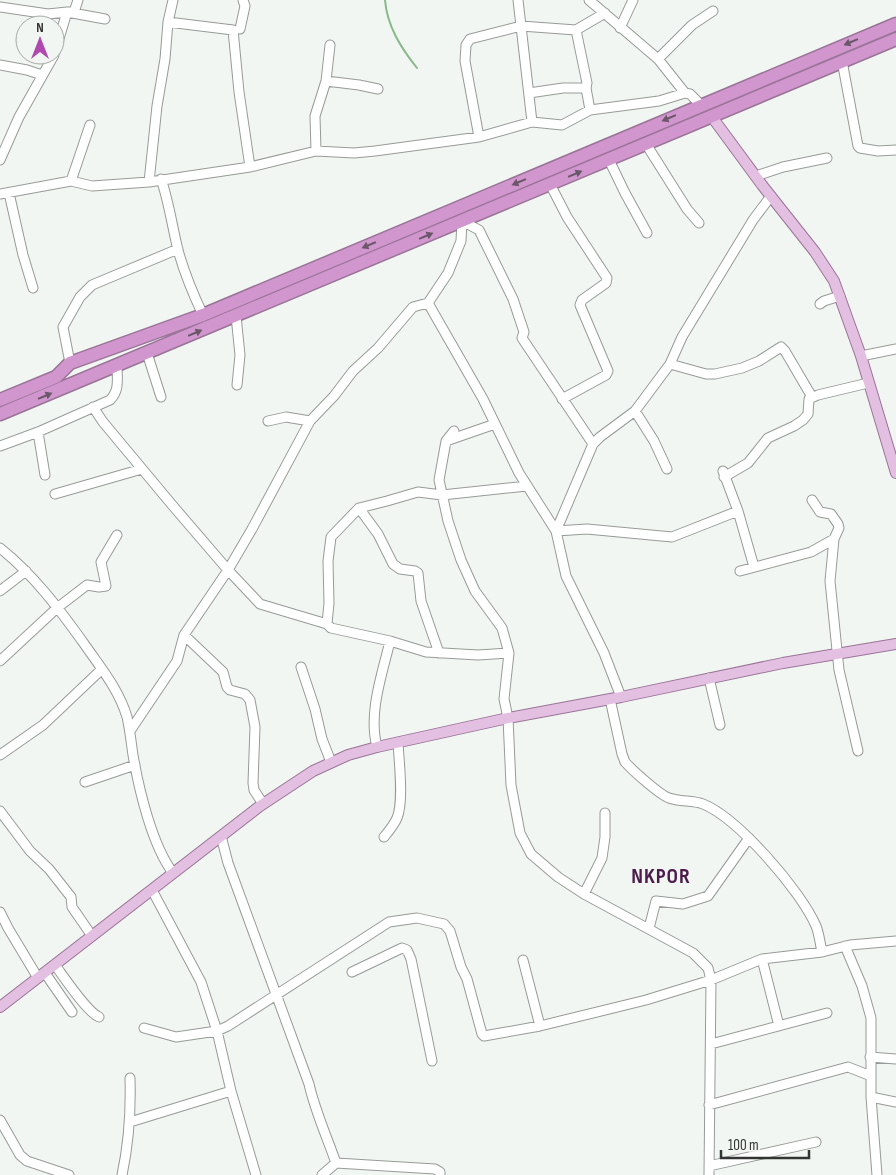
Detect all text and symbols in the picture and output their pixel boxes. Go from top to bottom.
north arrow [15,15,65,65]
text: N [36,19,44,36]
one-way arrow [844,39,858,47]
one-way arrow [662,115,676,123]
one-way arrow [568,169,582,177]
one-way arrow [512,178,526,186]
one-way arrow [418,232,433,240]
one-way arrow [362,241,376,249]
one-way arrow [188,329,203,337]
one-way arrow [38,391,52,399]
district label: NKPOR [631,863,691,890]
scale bar [721,1128,808,1160]
text: 100 m [728,1136,759,1155]

